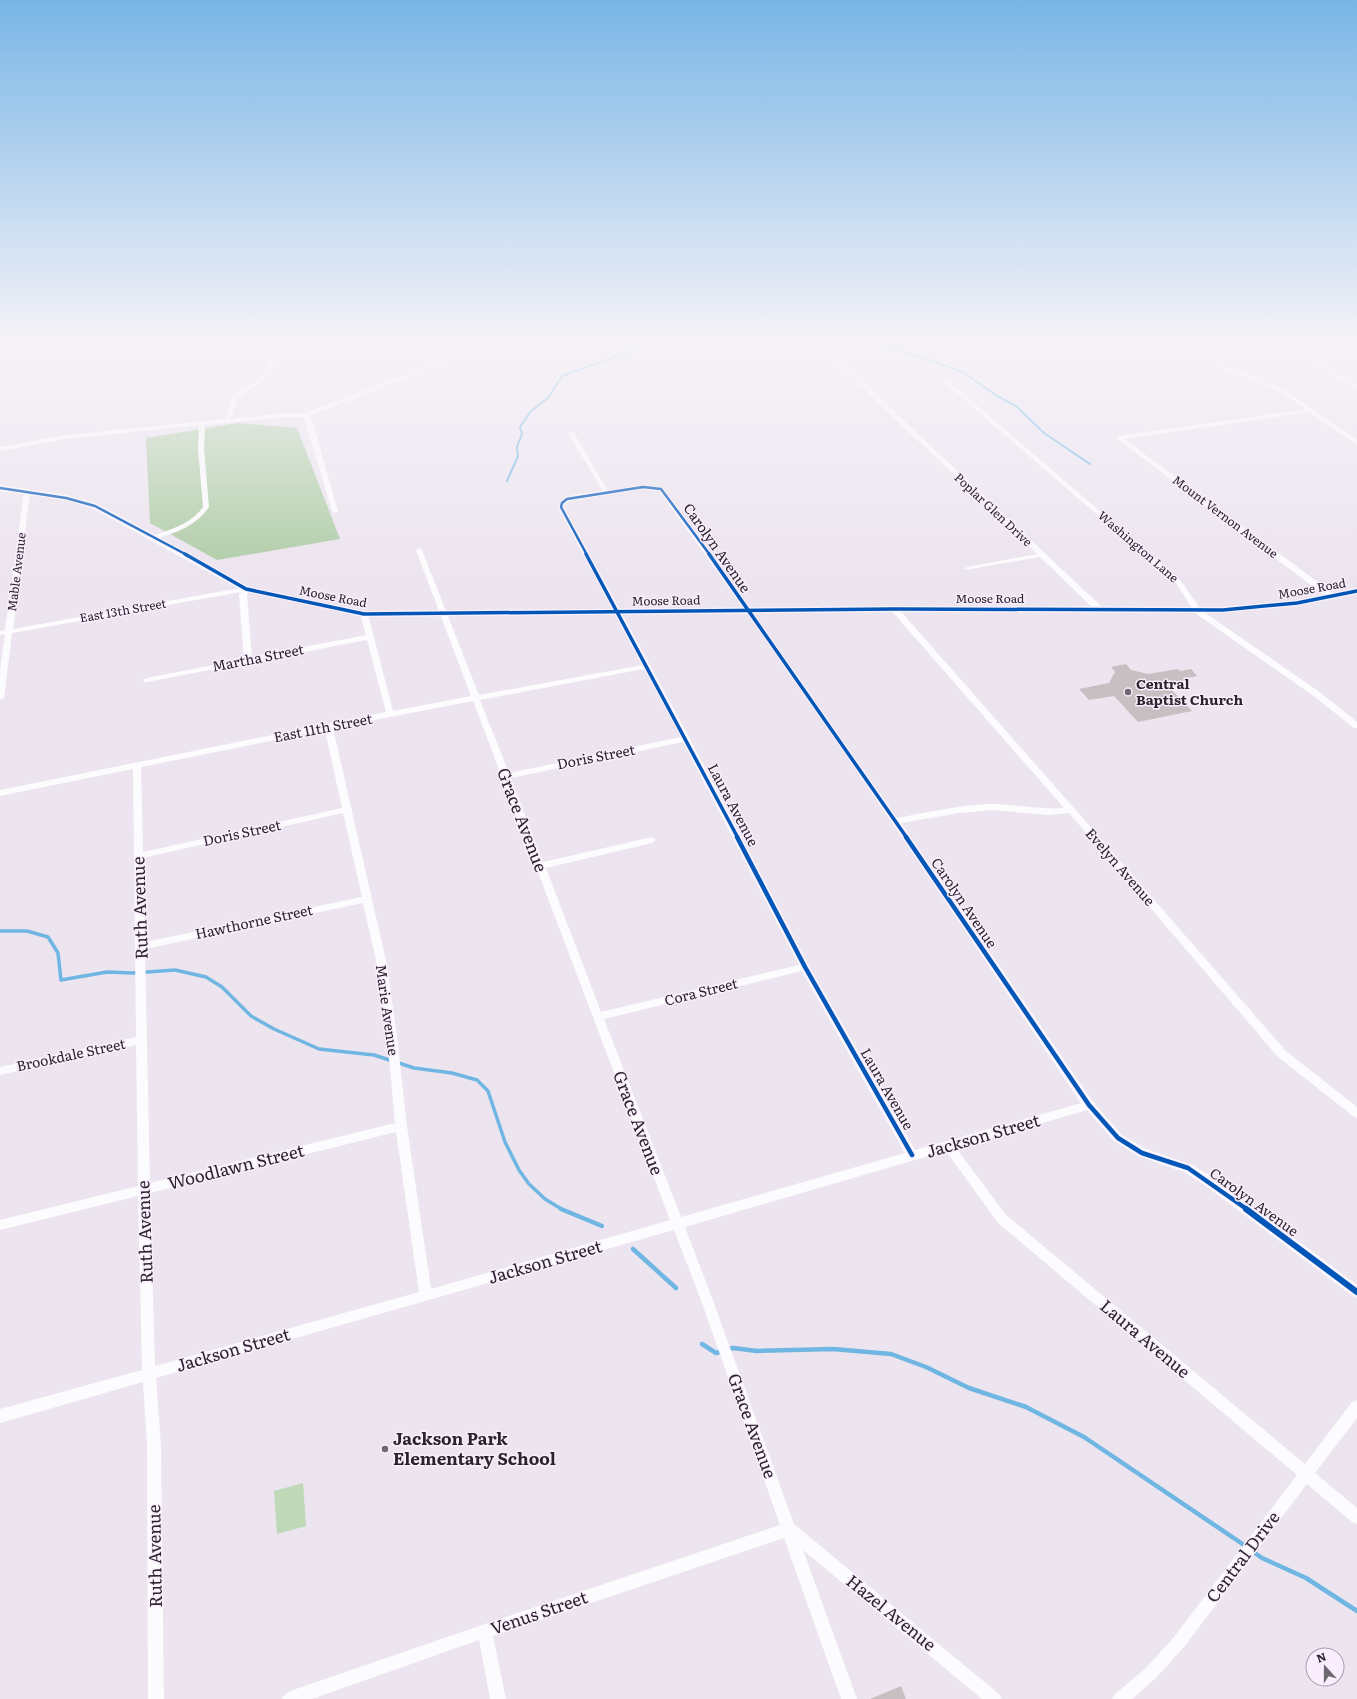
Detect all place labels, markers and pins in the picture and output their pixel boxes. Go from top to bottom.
place label: Central Baptist Church [1136,673,1243,709]
marker: Central Baptist Church [1123,687,1133,697]
place label: Jackson Park Elementary School [393,1425,556,1470]
marker: Jackson Park Elementary School [380,1444,390,1454]

